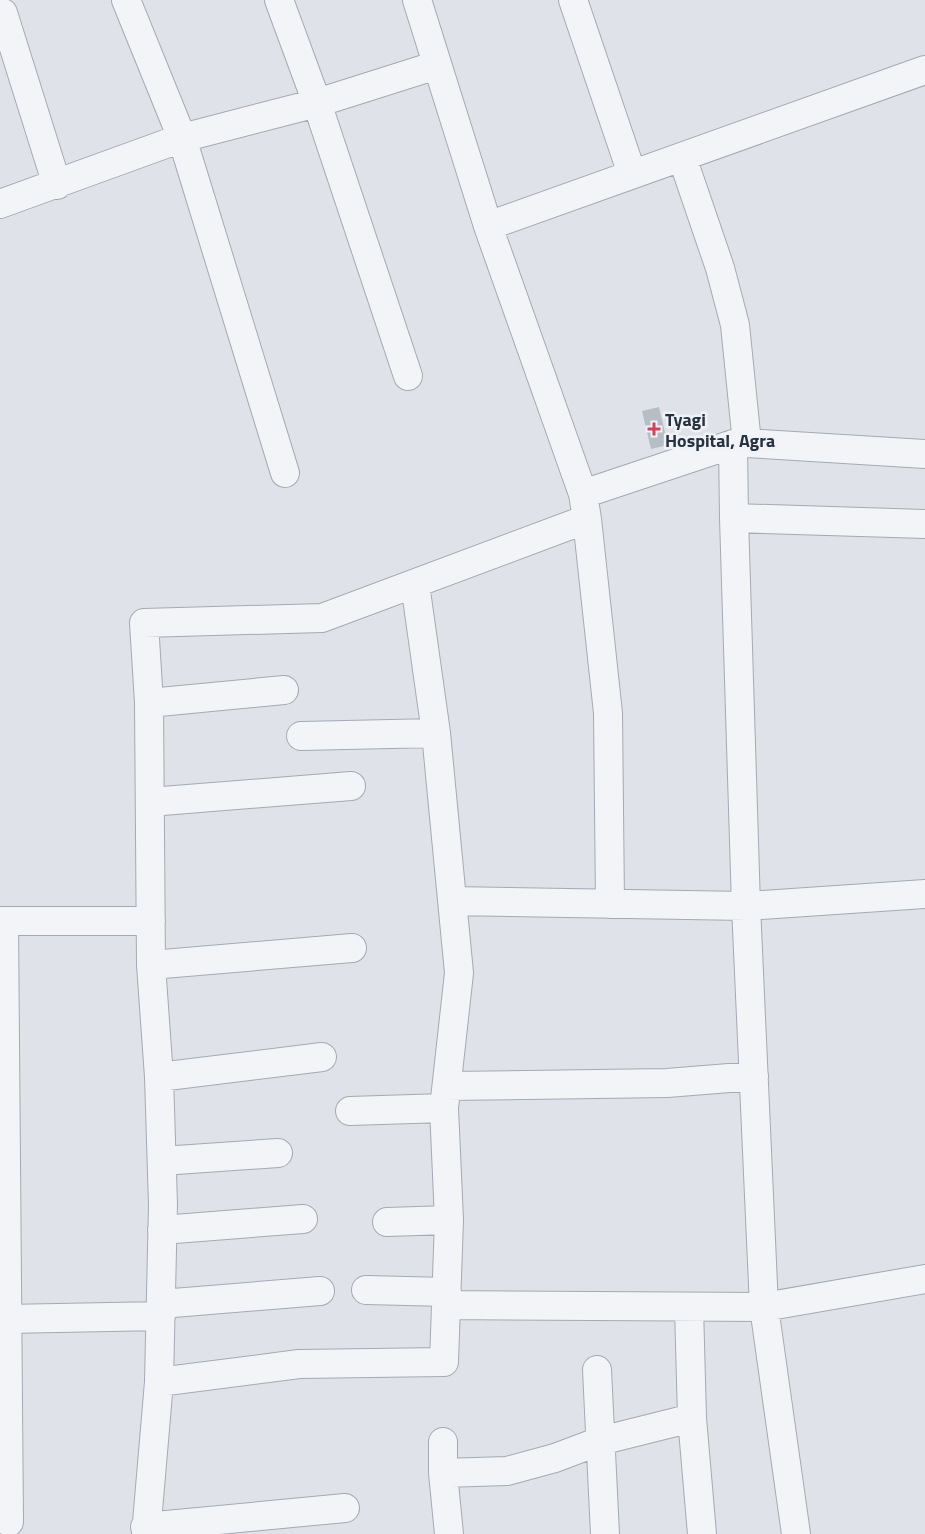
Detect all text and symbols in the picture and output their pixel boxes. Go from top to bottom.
place label: Tyagi Hospital, Agra [665,406,775,454]
marker: Tyagi Hospital, Agra [647,422,661,436]

